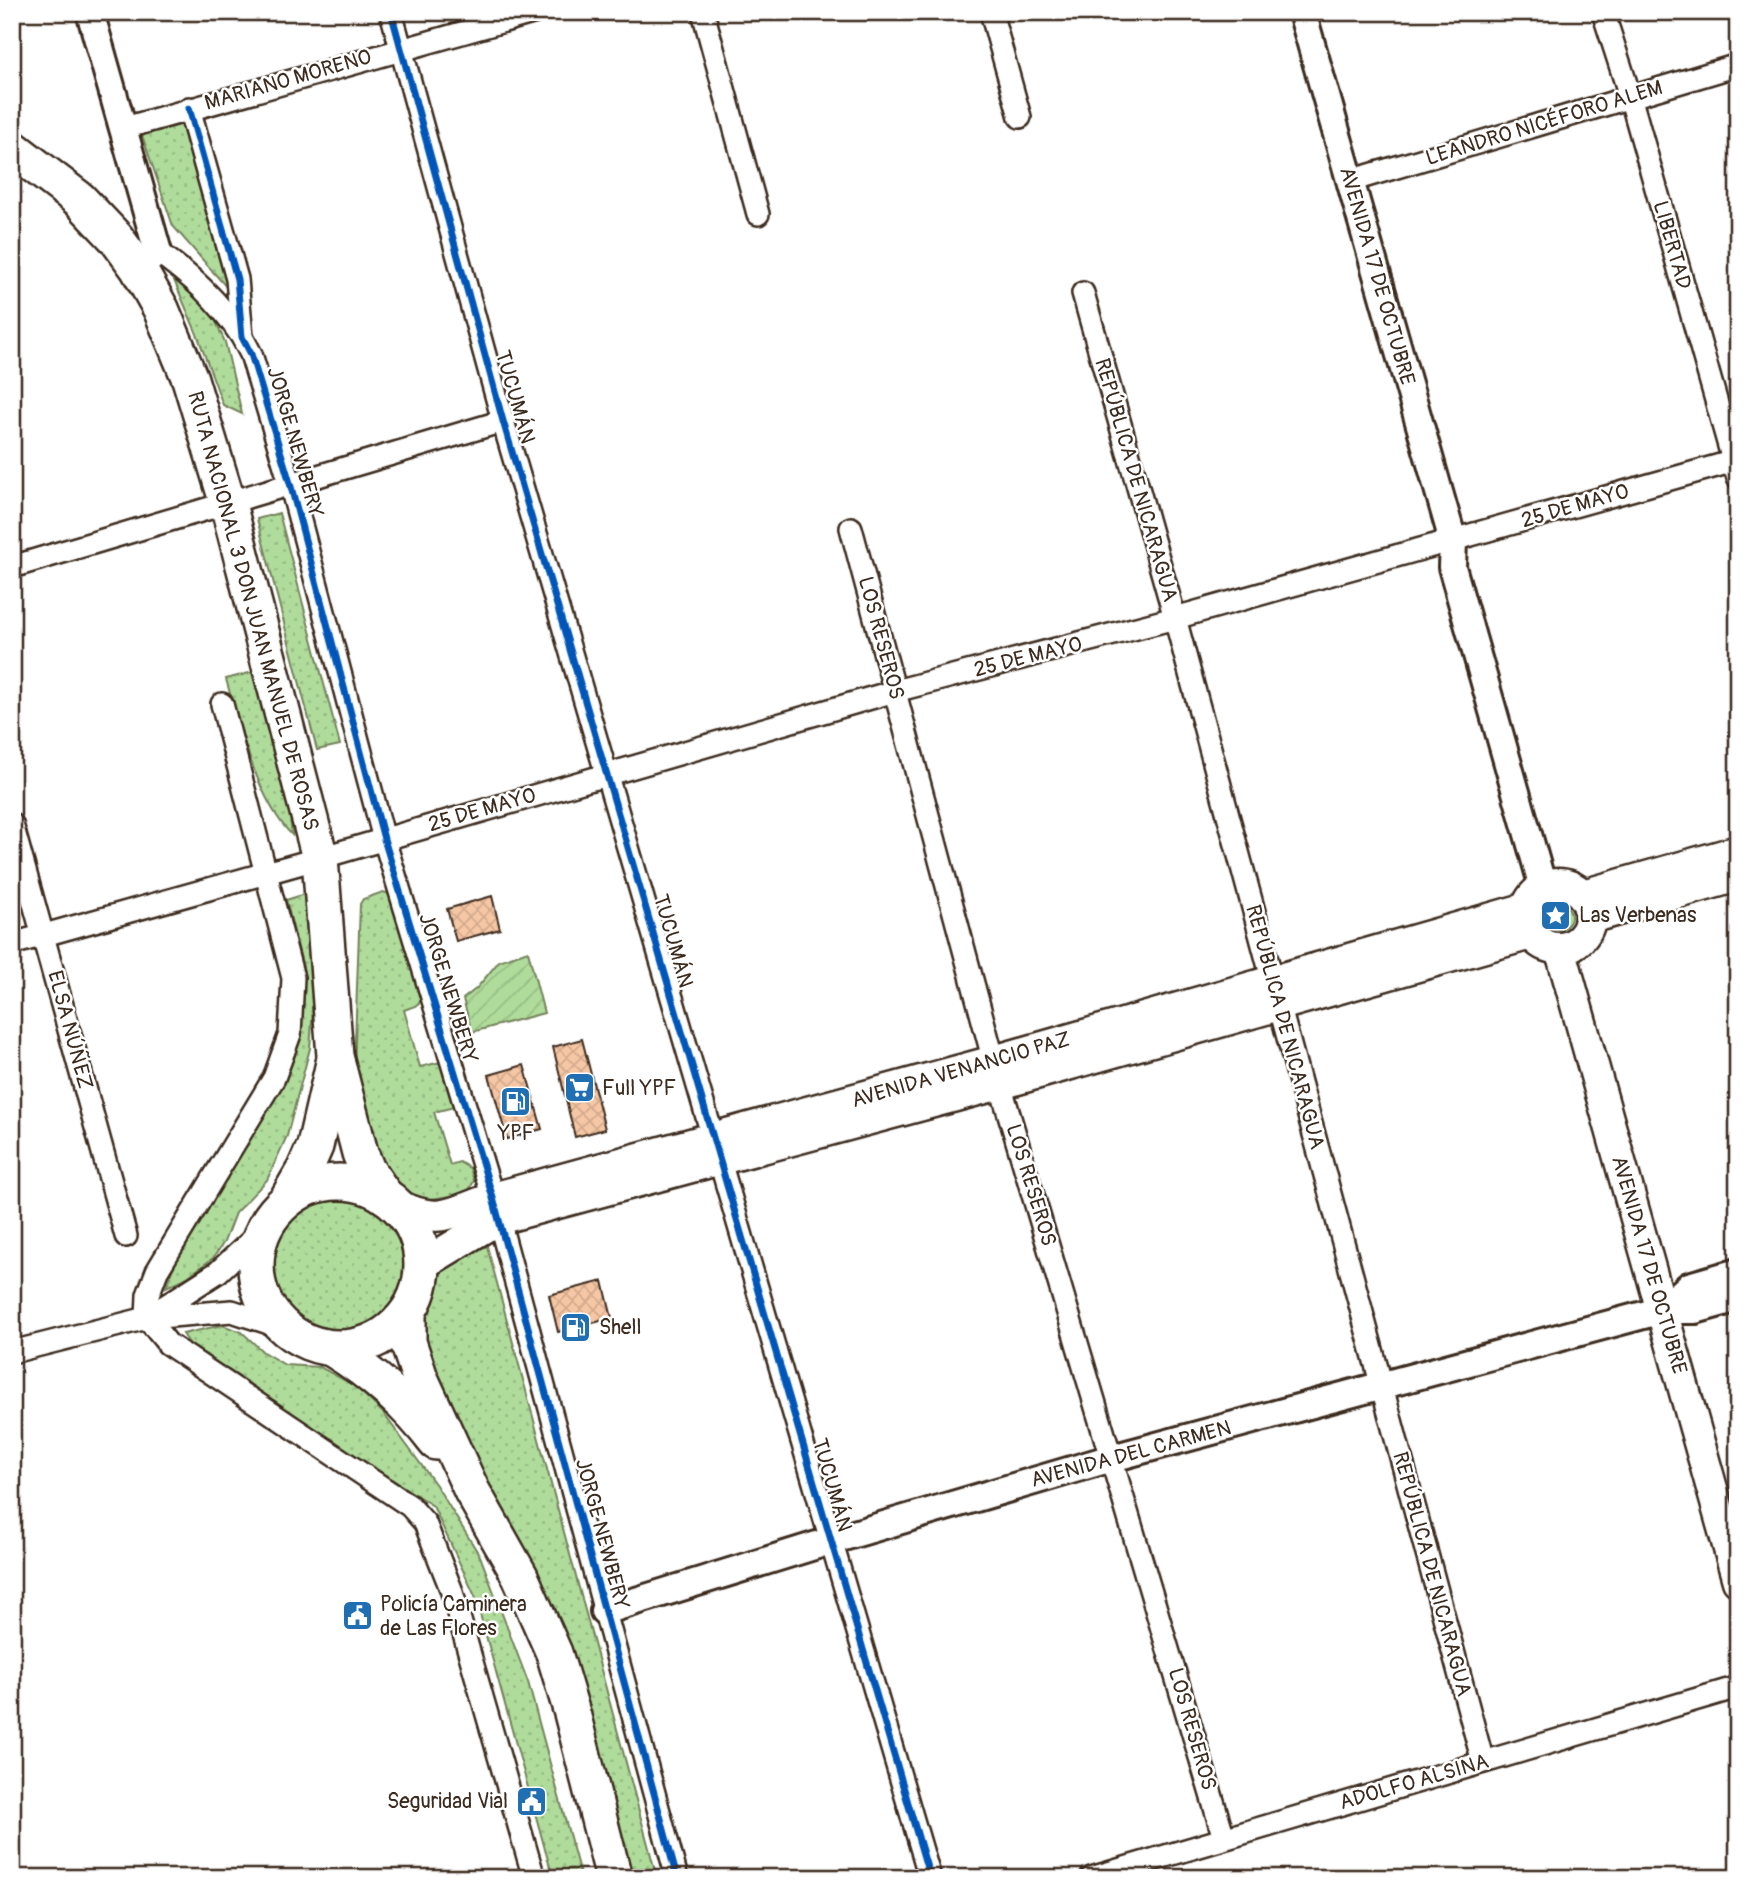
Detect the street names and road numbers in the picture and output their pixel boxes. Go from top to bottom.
street label: MARIANO MORENO [202,43,374,117]
street label: LEANDRO NICÉFORO ALEM [1422,74,1666,172]
street label: AVENIDA 17 DE OCTUBRE [1333,164,1421,388]
street label: LIBERTAD [1647,198,1697,292]
street label: TUCUMÁN [489,347,541,447]
street label: REPÚBLICA DE NICARAGUA [1088,355,1184,605]
street label: JORGE NEWBERY [261,364,329,520]
street label: RUTA NACIONAL 3 DON JUAN MANUEL DE ROSAS [181,388,325,834]
street label: 25 DE MAYO [1518,478,1632,534]
street label: LOS RESEROS [852,574,910,702]
street label: 25 DE MAYO [971,631,1085,683]
street label: 25 DE MAYO [425,782,539,838]
street label: TUCUMÁN [647,891,699,991]
street label: REPÚBLICA DE NICARAGUA [1239,902,1331,1152]
street label: JORGE NEWBERY [412,910,484,1066]
street label: ELSA NÚÑEZ [41,968,99,1092]
street label: AVENIDA VENANCIO PAZ [849,1026,1073,1114]
street label: LOS RESEROS [1000,1121,1062,1249]
street label: AVENIDA 17 DE OCTUBRE [1605,1153,1693,1377]
street label: AVENIDA DEL CARMEN [1028,1414,1234,1494]
street label: TUCUMÁN [806,1435,858,1535]
street label: REPÚBLICA DE NICARAGUA [1386,1449,1478,1699]
street label: JORGE NEWBERY [569,1456,635,1612]
street label: LOS RESEROS [1162,1665,1222,1793]
street label: ADOLFO ALSINA [1336,1748,1492,1816]

